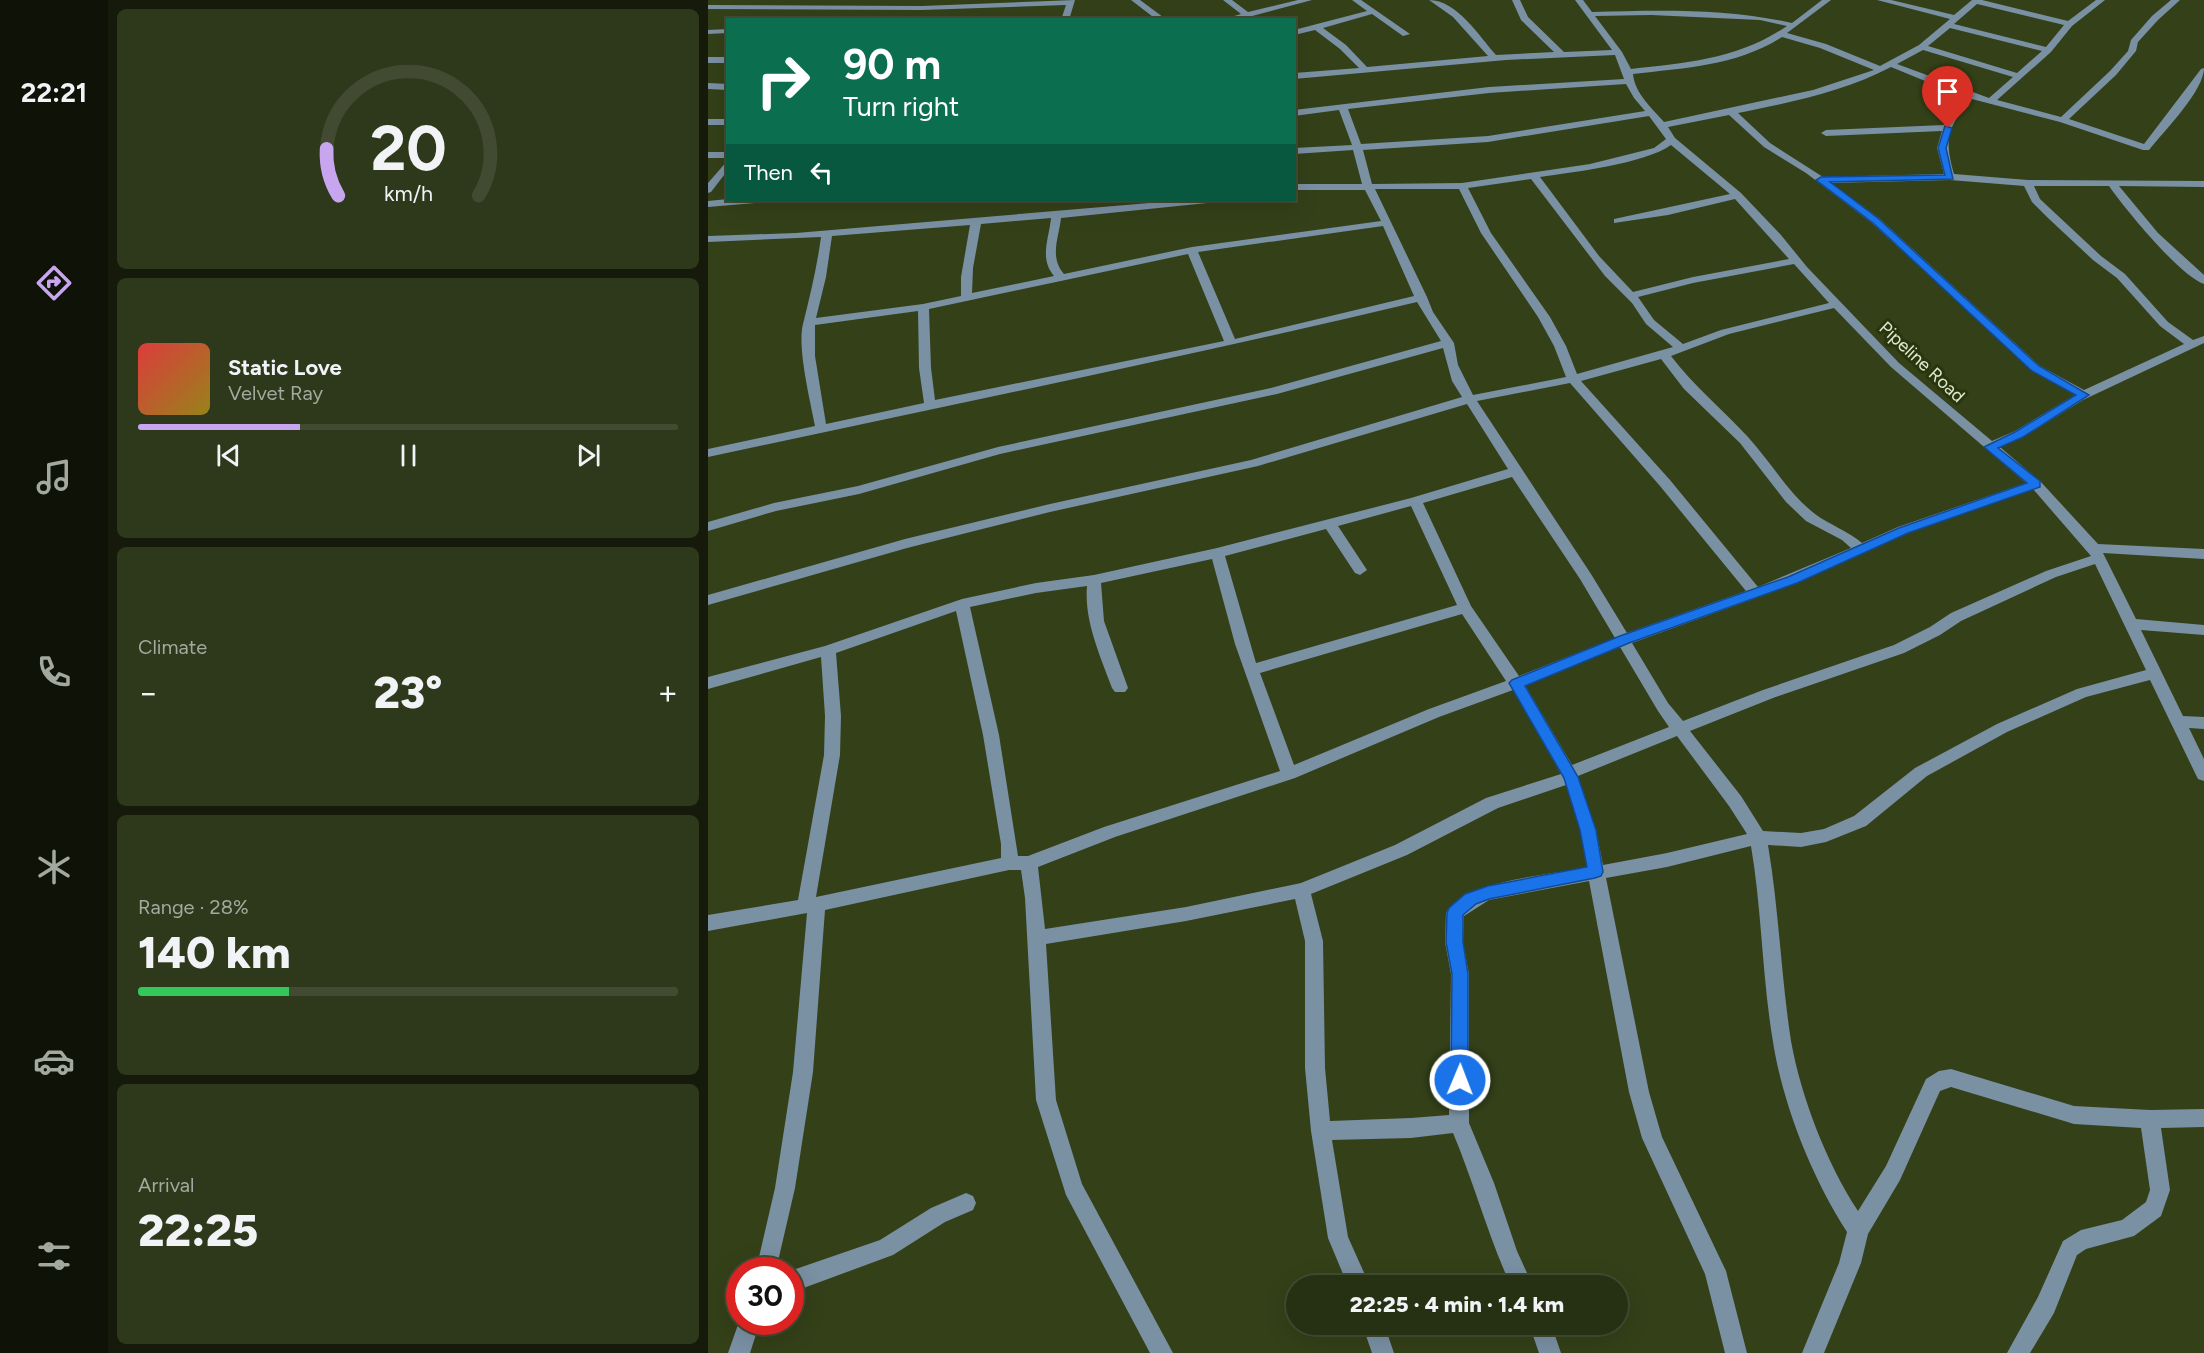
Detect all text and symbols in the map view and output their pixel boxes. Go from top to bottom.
text: 90 m [843,39,941,90]
icon: right [744,42,822,120]
pin [1922,66,1973,128]
icon: arrive [1931,75,1964,108]
text: 22:21 [21,76,87,109]
text: Turn right [843,90,959,123]
text: 20 [370,111,446,186]
icon: left [805,156,838,189]
text: Then [744,159,793,186]
text: km/h [384,181,432,206]
icon: directions [33,262,75,304]
street label: Pipeline Road [1875,317,1969,407]
text: Static Love [228,354,342,381]
text: Velvet Ray [228,381,323,405]
icon: previous [212,439,245,472]
icon: pause [392,439,425,472]
icon: next [572,439,605,472]
icon: music [33,456,75,498]
text: Climate [138,635,207,659]
icon: phone [33,651,75,693]
text: 23° [374,665,442,719]
text: − [138,673,159,712]
text: + [657,673,678,712]
icon: climate [33,846,75,888]
text: Range · 28% [138,895,249,919]
text: 140 km [138,925,291,979]
icon: car [33,1040,75,1082]
position arrow [1428,1048,1492,1112]
text: Arrival [138,1173,194,1197]
text: 22:25 [138,1203,258,1257]
icon: filters [33,1235,75,1277]
speed limit sign: 30 [726,1257,804,1335]
text: 22:25 · 4 min · 1.4 km [1350,1291,1564,1318]

